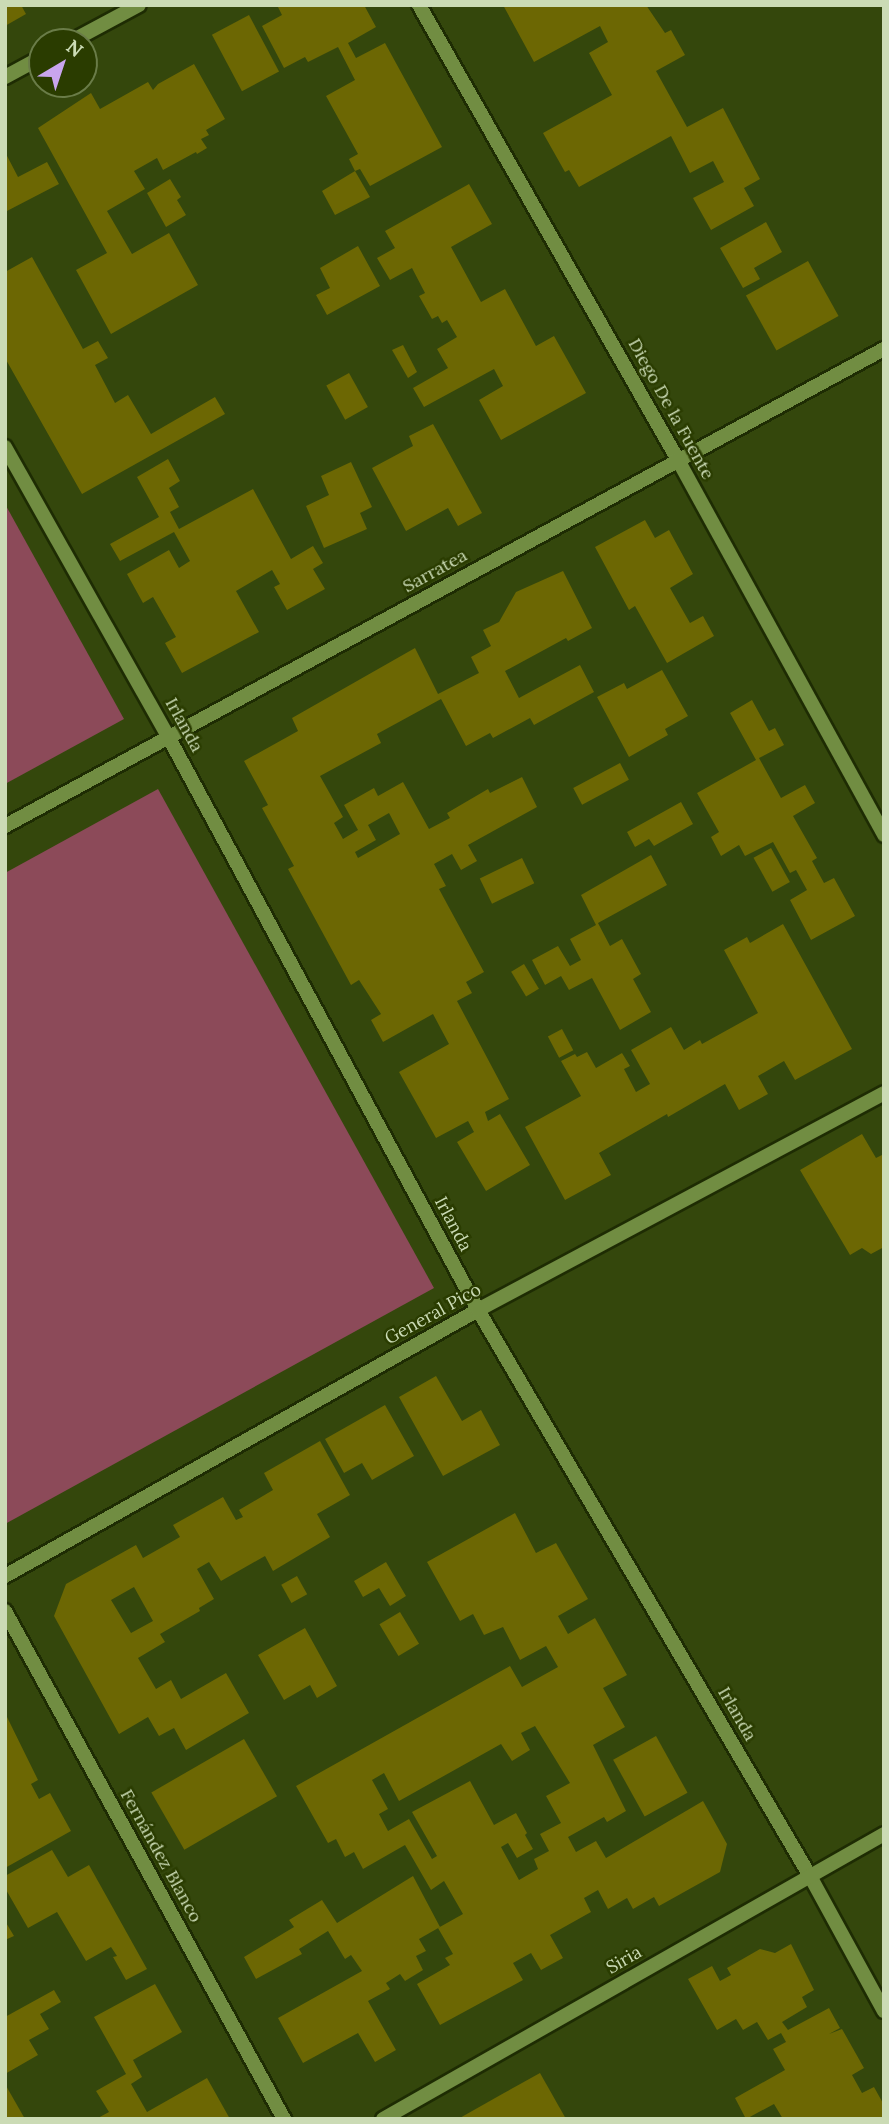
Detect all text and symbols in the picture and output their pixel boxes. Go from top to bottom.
north arrow [28,28,98,98]
text: N [62,34,88,62]
street label: Diego De la Fuente [623,335,719,483]
street label: Sarratea [399,545,471,597]
street label: Irlanda [160,694,208,756]
street label: Irlanda [430,1193,476,1255]
street label: General Pico [381,1279,485,1349]
street label: Irlanda [713,1683,761,1745]
street label: Fernández Blanco [115,1786,207,1926]
street label: Siria [602,1941,646,1979]

